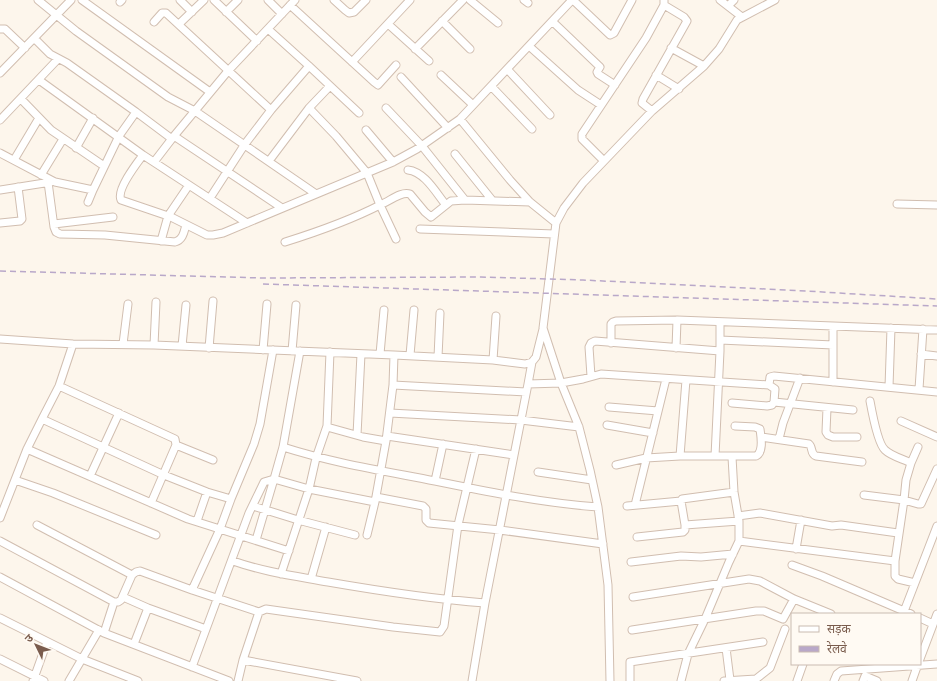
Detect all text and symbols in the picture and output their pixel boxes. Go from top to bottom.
legend [791,613,921,665]
text: सड़क [827,621,852,636]
north arrow [16,625,56,665]
text: उ [21,631,36,645]
text: रेलवे [827,641,847,656]

